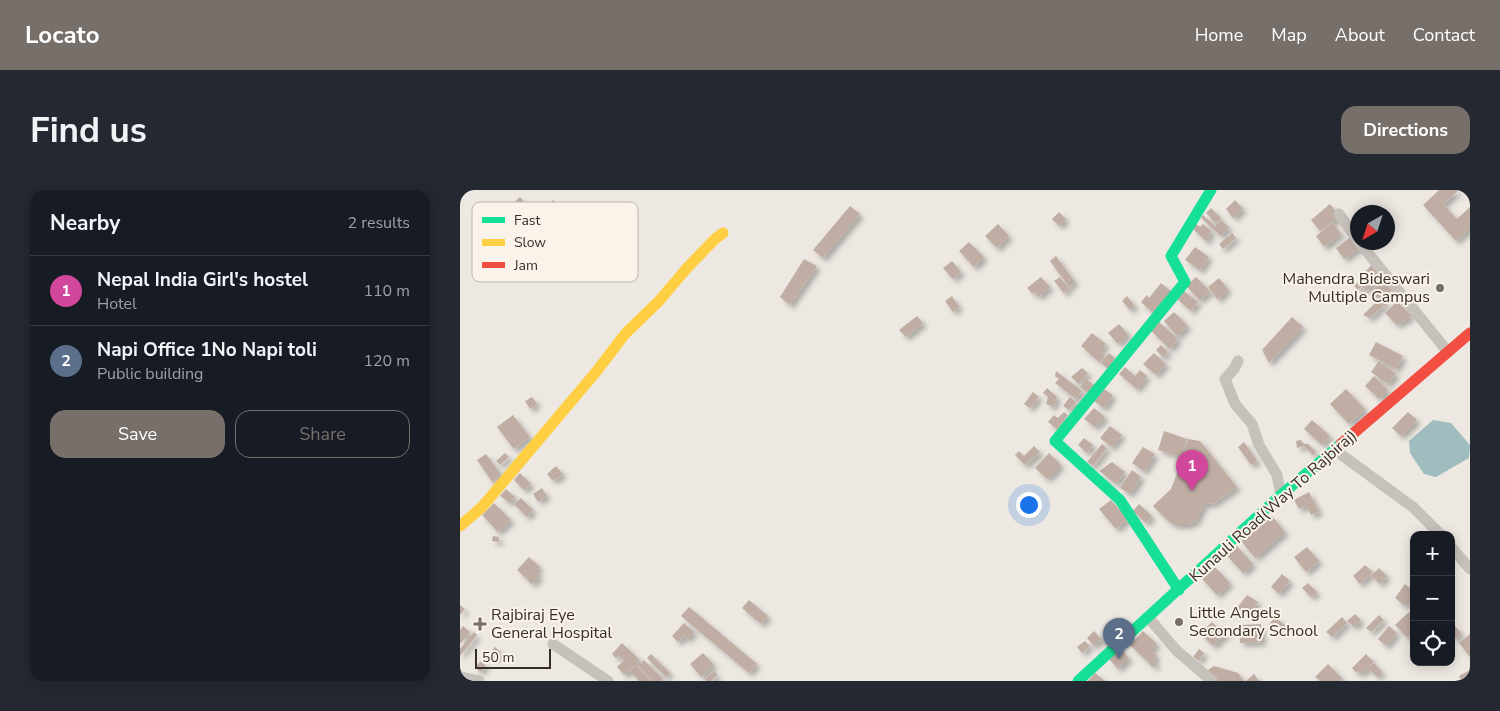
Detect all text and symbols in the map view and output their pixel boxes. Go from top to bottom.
text: Locato [25,19,100,51]
text: Home [1195,23,1243,47]
text: Map [1271,23,1307,47]
text: About [1335,23,1385,47]
text: Contact [1413,23,1475,47]
button: Directions [1341,106,1470,154]
text: Find us [30,107,147,154]
legend [472,202,638,282]
north arrow [1350,205,1395,250]
text: Nearby [50,209,120,237]
text: Fast [514,211,540,230]
text: 2 results [348,212,410,234]
text: Slow [514,233,546,252]
text: Jam [513,256,538,275]
text: Nepal India Girl's hostel [97,267,308,293]
place label: Mahendra Bideswari Multiple Campus [1282,268,1430,308]
text: 1 [61,280,71,302]
text: 110 m [363,280,410,302]
marker: Mahendra Bideswari Multiple Campus [1434,282,1446,294]
text: Hotel [97,293,137,315]
text: Napi Office 1No Napi toli [97,337,317,363]
text: 2 [61,350,71,372]
text: 120 m [363,350,410,372]
text: Public building [97,363,203,385]
button: Save [50,410,225,458]
button: Share [235,410,410,458]
street label: Kunauli Road(Way To Rajbiraj) [1184,425,1362,587]
pin: 1 [1176,450,1208,491]
your location [1016,492,1042,518]
map controls [1410,531,1455,666]
button: + [1410,531,1455,576]
button: − [1410,576,1455,621]
place label: Little Angels Secondary School [1189,602,1318,642]
place label: Rajbiraj Eye General Hospital [491,604,613,644]
marker: Little Angels Secondary School [1173,616,1185,628]
marker: Rajbiraj Eye General Hospital [473,617,487,631]
pin: 2 [1103,618,1135,659]
button: locate [1410,621,1455,666]
scale bar [475,646,551,669]
text: 50 m [482,648,514,667]

